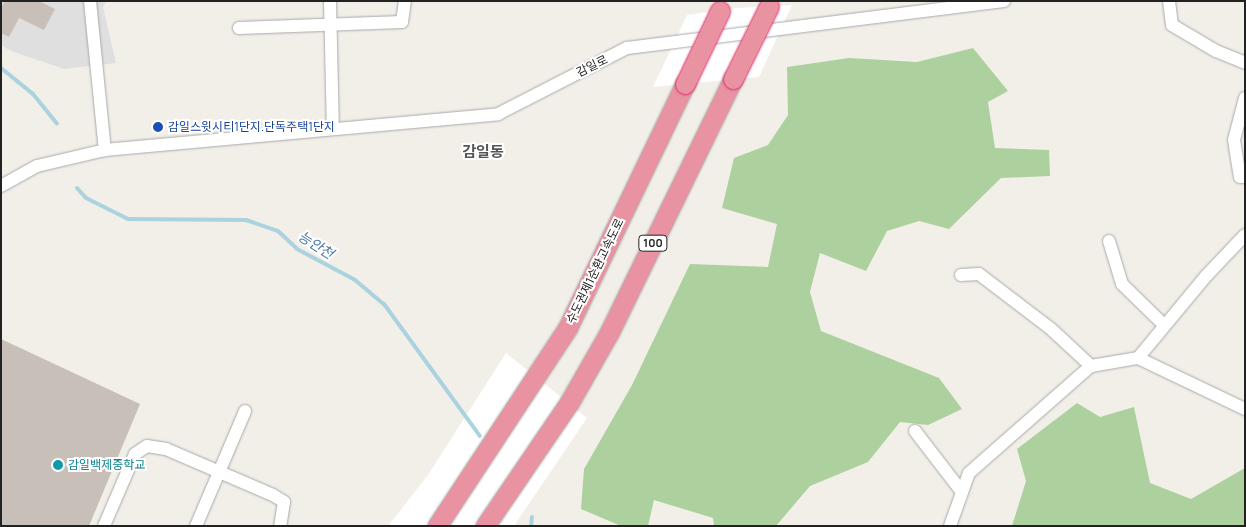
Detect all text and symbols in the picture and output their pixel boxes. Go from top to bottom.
street label: 감일로 [574,52,610,80]
place label: 감일스윗시티1단지.단독주택1단지 [168,120,335,134]
marker: 감일스윗시티1단지.단독주택1단지 [152,121,164,133]
district label: 감일동 [462,143,504,161]
street label: 수도권제1순환고속도로 [563,216,627,326]
water label: 능안천 [295,228,337,262]
road number: 100 [638,234,668,252]
place label: 감일백제중학교 [68,458,145,472]
marker: 감일백제중학교 [52,459,64,471]

